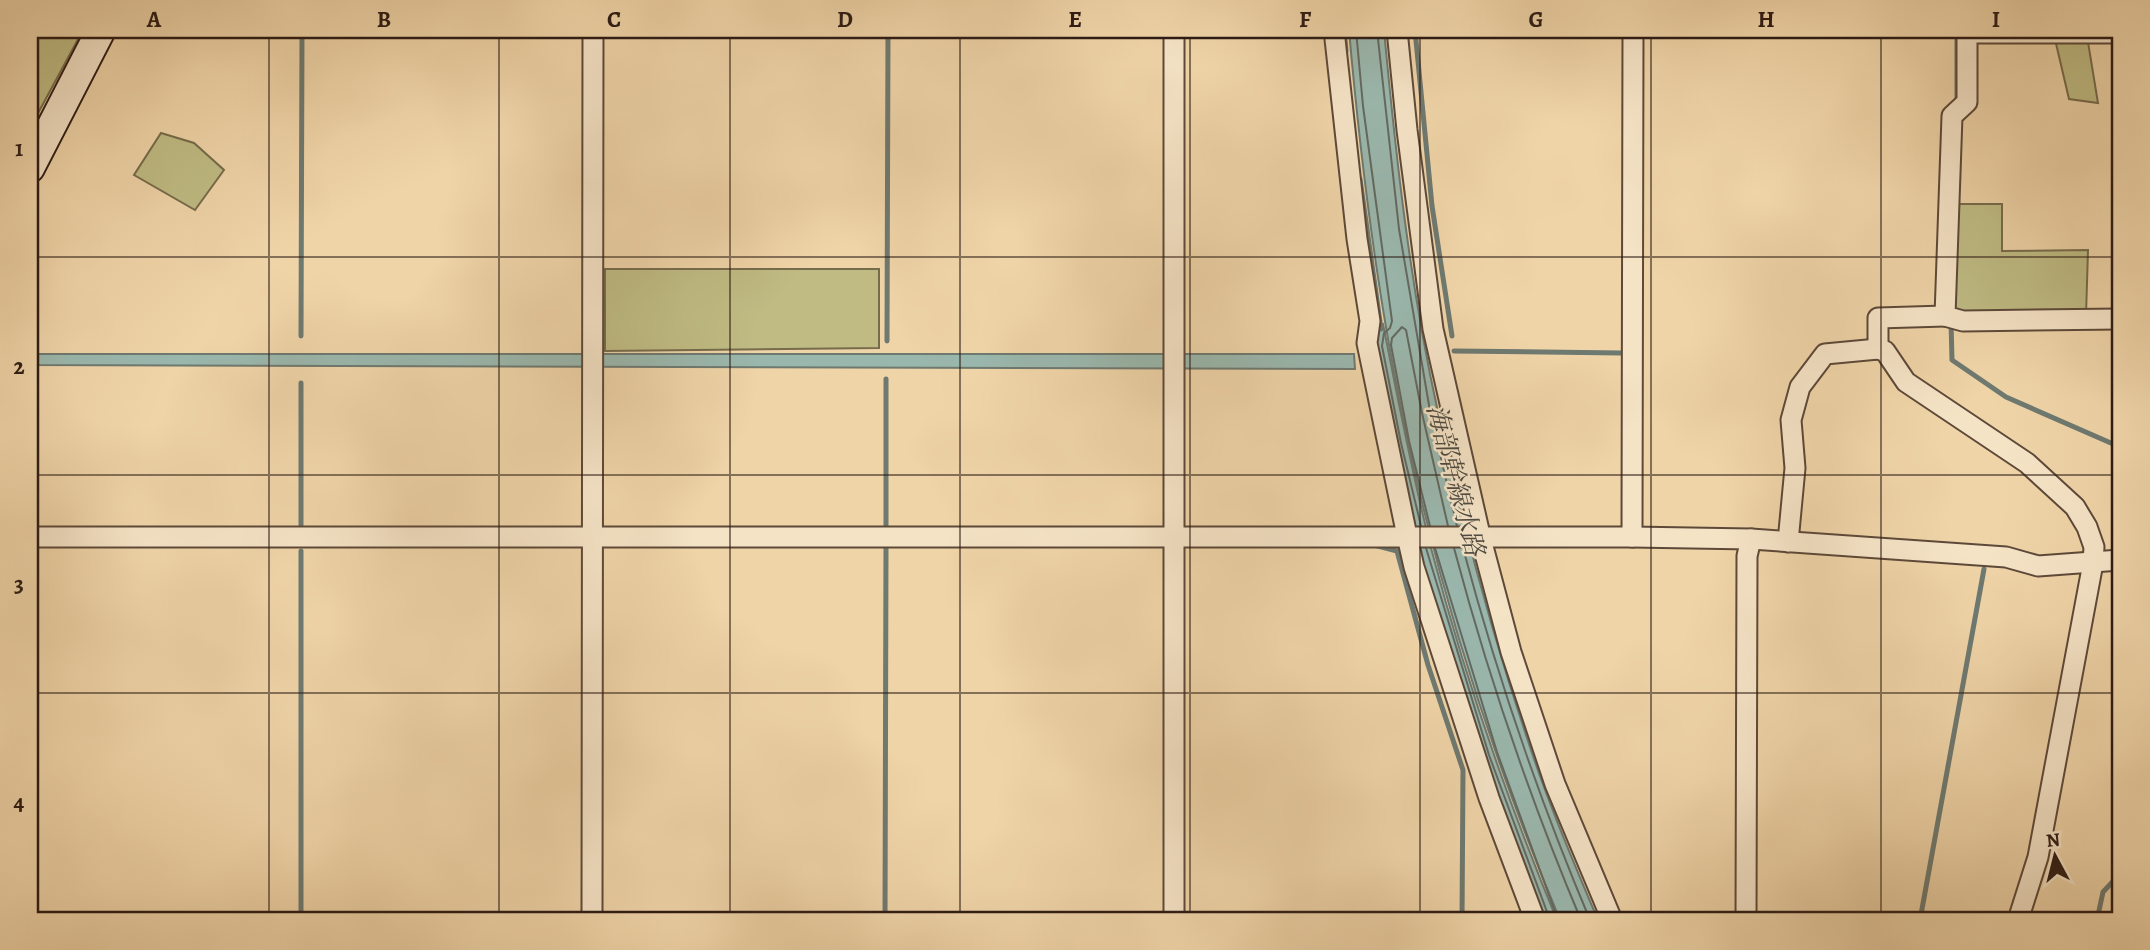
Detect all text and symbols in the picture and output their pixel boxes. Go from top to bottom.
text: A [146,4,162,35]
text: B [377,4,391,35]
text: C [607,4,621,35]
text: D [837,4,853,35]
text: E [1068,4,1082,35]
text: F [1299,4,1312,35]
text: G [1528,4,1544,35]
text: H [1757,4,1775,35]
text: I [1992,4,2000,35]
text: 1 [15,133,23,164]
text: 2 [13,351,25,382]
water label: 海部幹線水路 [1418,400,1493,562]
text: 3 [14,569,24,600]
text: 4 [14,787,25,818]
north arrow [2021,820,2090,890]
text: N [2045,826,2062,854]

